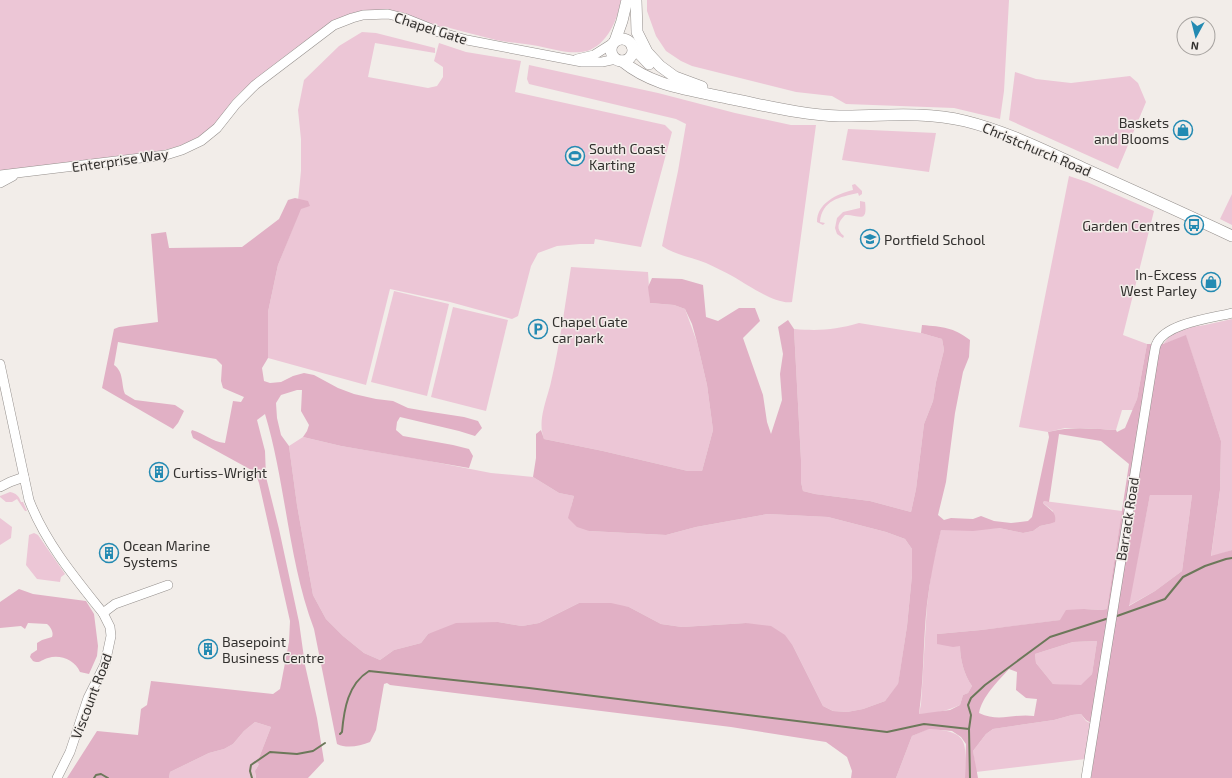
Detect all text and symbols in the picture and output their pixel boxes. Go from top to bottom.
street label: Chapel Gate [392,8,470,48]
north arrow [1176,16,1216,56]
text: N [1190,39,1199,53]
place label: Baskets and Blooms [1094,114,1169,147]
street label: Christchurch Road [980,118,1094,180]
shop icon: Baskets and Blooms [1172,119,1194,141]
place label: South Coast Karting [589,140,665,173]
street label: Enterprise Way [71,145,170,175]
sports icon: South Coast Karting [564,145,586,167]
bus stop icon: Garden Centres [1183,214,1205,236]
place label: Garden Centres [1082,217,1180,234]
school or university icon: Portfield School [859,228,881,250]
place label: Portfield School [884,231,986,248]
place label: In-Excess West Parley [1120,266,1198,299]
shop icon: In-Excess West Parley [1200,271,1222,293]
place label: Chapel Gate car park [552,313,628,346]
parking icon: Chapel Gate car park [527,318,549,340]
building icon: Curtiss-Wright [148,461,170,483]
place label: Curtiss-Wright [173,464,267,481]
street label: Barrack Road [1112,476,1142,562]
place label: Ocean Marine Systems [123,537,210,570]
building icon: Ocean Marine Systems [98,542,120,564]
place label: Basepoint Business Centre [222,633,324,666]
building icon: Basepoint Business Centre [197,638,219,660]
street label: Viscount Road [67,651,115,741]

